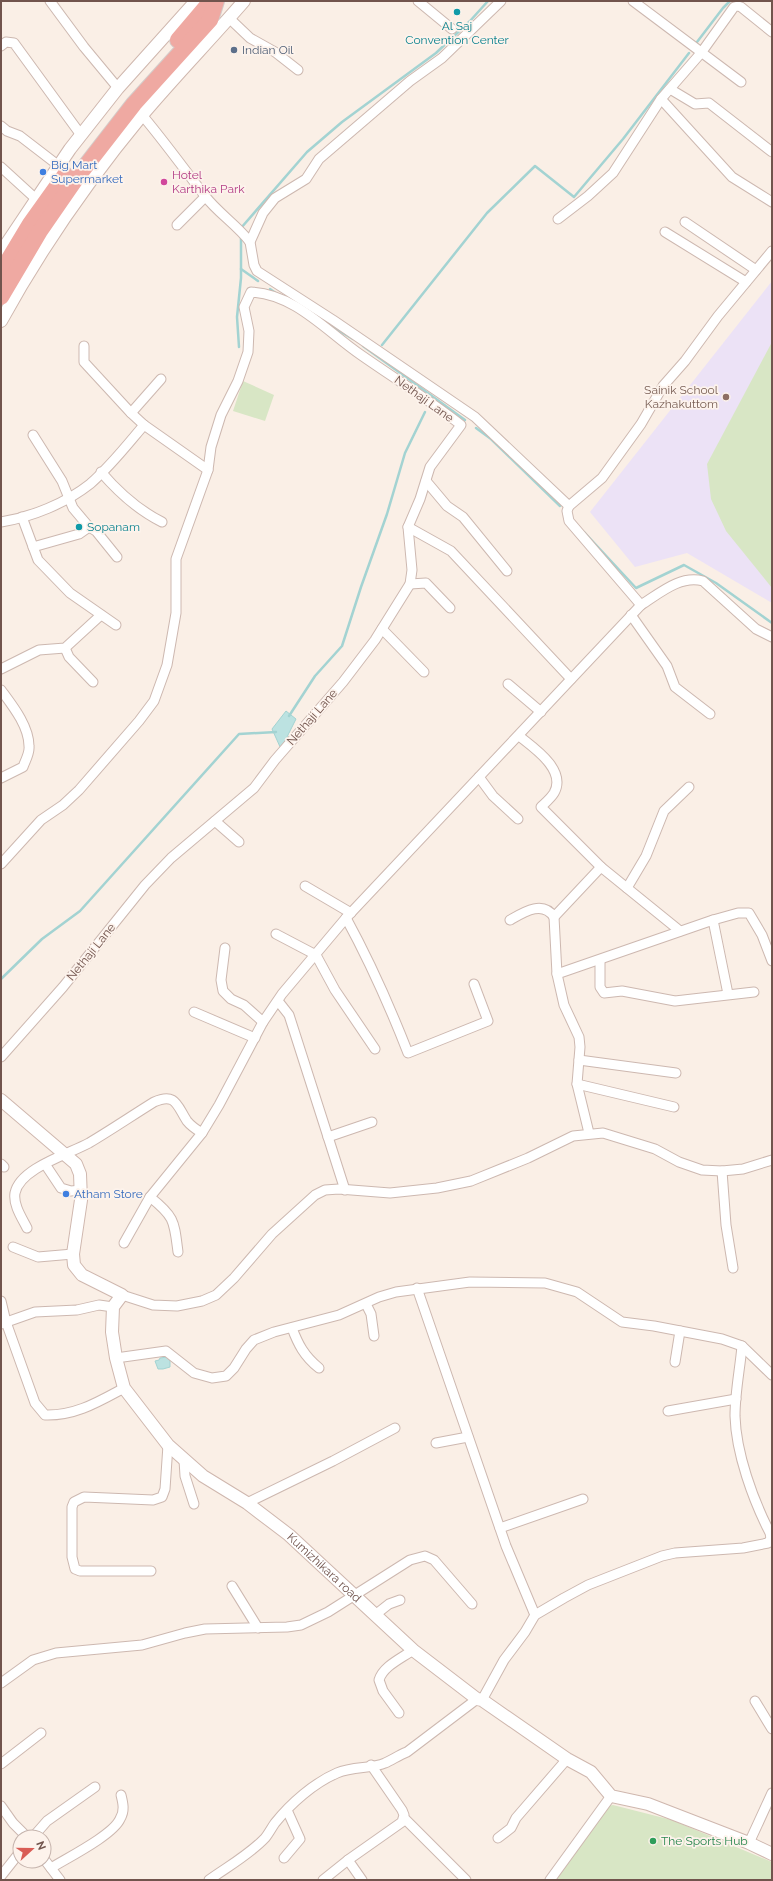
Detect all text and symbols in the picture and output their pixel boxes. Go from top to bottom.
marker: Al Saj Convention Center [452,7,462,17]
place label: Al Saj Convention Center [405,19,510,47]
place label: Indian Oil [242,43,294,57]
marker: Indian Oil [229,45,239,55]
place label: Big Mart Supermarket [51,158,123,186]
marker: Big Mart Supermarket [38,167,48,177]
place label: Hotel Karthika Park [172,168,245,196]
marker: Hotel Karthika Park [159,177,169,187]
street label: Nethaji Lane [392,373,456,425]
place label: Sainik School Kazhakuttom [644,383,719,411]
marker: Sainik School Kazhakuttom [721,392,731,402]
place label: Sopanam [87,520,140,534]
marker: Sopanam [74,522,84,532]
street label: Nethaji Lane [284,686,340,748]
street label: Nethaji Lane [64,921,118,983]
place label: Atham Store [74,1187,143,1201]
marker: Atham Store [61,1189,71,1199]
street label: Kumizhikara road [284,1530,364,1605]
north arrow [12,1829,52,1869]
place label: The Sports Hub [661,1834,748,1848]
marker: The Sports Hub [648,1836,658,1846]
text: N [33,1839,48,1852]

